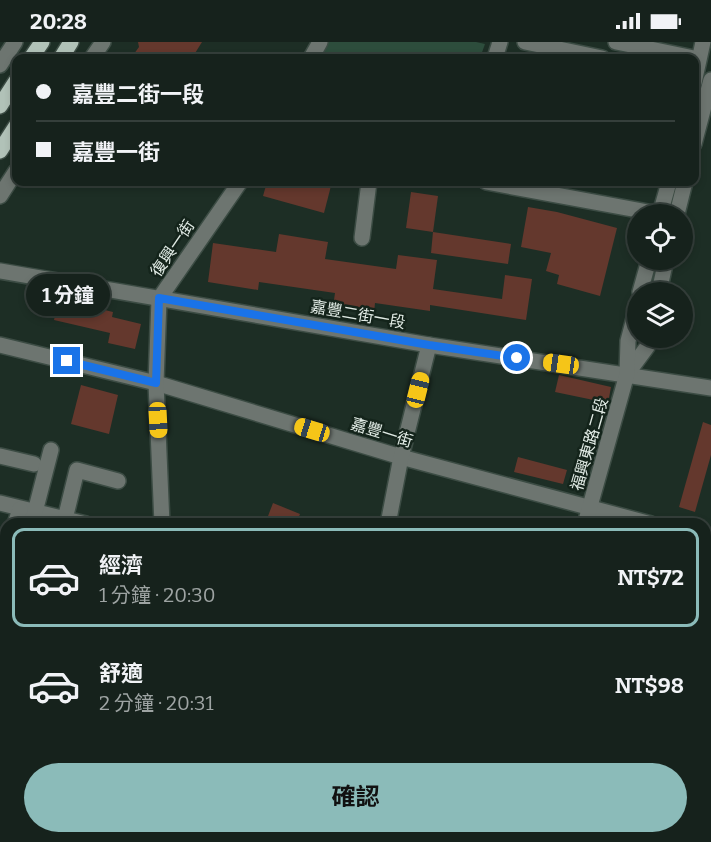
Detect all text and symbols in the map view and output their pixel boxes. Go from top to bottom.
text: 20:28 [30,8,87,35]
text: 嘉豐二街一段 [72,81,204,108]
text: 嘉豐一街 [72,139,160,166]
map controls [627,204,693,348]
button: locate [627,204,693,270]
street label: 復興一街 [147,216,198,280]
callout: 1 分鐘 [25,274,109,316]
button: layers [627,282,693,348]
text: 1 分鐘 [42,283,94,307]
street label: 嘉豐二街一段 [309,297,407,332]
route start [503,344,530,371]
route end [53,347,80,374]
car [542,353,580,375]
car [405,370,431,410]
street label: 福興東路二段 [567,395,612,493]
car [148,402,168,438]
street label: 嘉豐一街 [348,414,415,451]
car [292,416,332,444]
icon: car [27,551,81,605]
text: 經濟 [99,552,143,579]
text: NT$72 [617,564,684,591]
text: 1 分鐘 · 20:30 [99,583,215,607]
icon: car [27,659,81,713]
text: 舒適 [99,660,143,687]
text: NT$98 [615,672,684,699]
text: 2 分鐘 · 20:31 [99,691,214,715]
button: 確認 [24,763,687,832]

